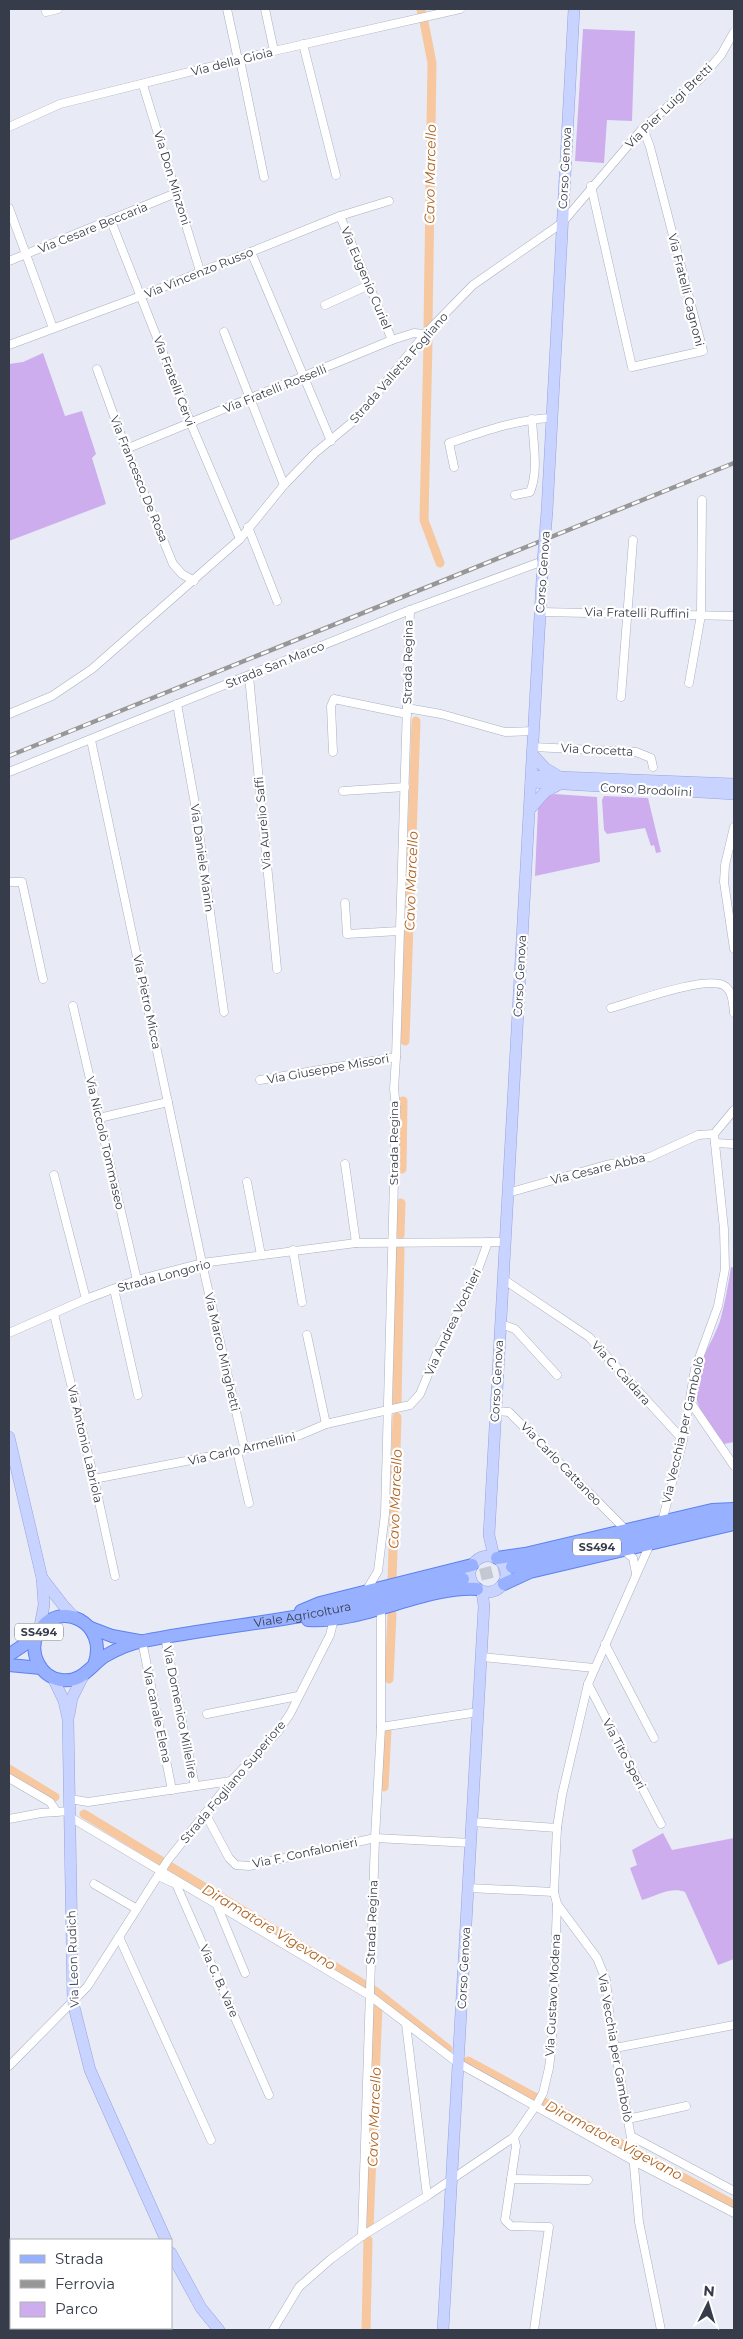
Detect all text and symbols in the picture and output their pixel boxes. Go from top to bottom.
street label: Via della Gioia [189,44,274,79]
street label: Via Pier Luigi Bretti [622,60,715,151]
water label: Cavo Marcello [420,124,440,224]
street label: Corso Genova [555,126,574,210]
street label: Via Don Minzoni [151,129,194,227]
street label: Via Cesare Beccaria [36,199,150,256]
street label: Via Eugenio Curiel [338,224,395,331]
street label: Via Fratelli Cagnoni [665,232,708,348]
street label: Via Vincenzo Russo [142,244,255,301]
street label: Strada Valletta Fogliano [346,309,451,426]
street label: Via Fratelli Cervi [150,334,199,428]
street label: Via Fratelli Rosselli [221,361,329,416]
street label: Via Francesco De Rosa [107,413,172,544]
street label: Corso Genova [532,530,553,614]
street label: Via Fratelli Ruffini [585,604,689,621]
street label: Strada Regina [399,620,416,704]
street label: Strada San Marco [223,638,326,691]
street label: Via Crocetta [560,740,634,759]
street label: Via Aurelio Saffi [251,776,274,870]
street label: Corso Brodolini [600,780,692,799]
street label: Via Daniele Manin [187,803,217,913]
water label: Cavo Marcello [400,831,422,931]
street label: Corso Genova [510,934,529,1018]
street label: Via Pietro Micca [130,953,165,1050]
street label: Via Giuseppe Missori [266,1050,390,1087]
street label: Via Niccolò Tommaseo [83,1075,128,1211]
street label: Strada Regina [386,1101,401,1185]
street label: Via Cesare Abba [549,1150,647,1188]
street label: Strada Longorio [116,1256,212,1295]
street label: Via Andrea Vochieri [421,1266,484,1378]
street label: Via Marco Minghetti [202,1291,243,1413]
street label: Via C. Caldara [589,1337,654,1408]
street label: Corso Genova [487,1339,506,1423]
street label: Via Vecchia per Gambolò [658,1355,707,1505]
street label: Via Antonio Labriola [65,1383,106,1504]
street label: Via Carlo Cattaneo [518,1419,605,1509]
street label: Via Carlo Armellini [187,1429,297,1468]
water label: Cavo Marcello [384,1449,406,1549]
road number: SS494 [573,1538,621,1555]
street label: Viale Agricoltura [253,1598,352,1630]
road number: SS494 [15,1624,63,1640]
street label: Via Domenico Millelire [160,1644,201,1779]
street label: Via canale Elena [140,1665,175,1764]
street label: Via Tito Speri [600,1716,649,1792]
street label: Strada Fogliano Superiore [177,1717,288,1846]
street label: Via F. Confalonieri [251,1834,359,1871]
street label: Strada Regina [363,1879,380,1965]
water label: Diramatore Vigevano [199,1880,339,1974]
street label: Via Leon Rudich [63,1910,82,2008]
street label: Corso Genova [454,1926,473,2010]
street label: Via Gustavo Modena [542,1933,563,2057]
street label: Via G. B. Vare [197,1942,242,2020]
street label: Via Vecchia per Gambolò [595,1973,636,2123]
water label: Cavo Marcello [363,2067,385,2167]
water label: Diramatore Vigevano [542,2096,686,2184]
legend [10,2239,172,2329]
text: Strada [55,2249,104,2268]
text: Ferrovia [55,2274,115,2293]
north arrow [683,2279,733,2329]
text: N [703,2282,716,2301]
text: Parco [55,2299,98,2318]

